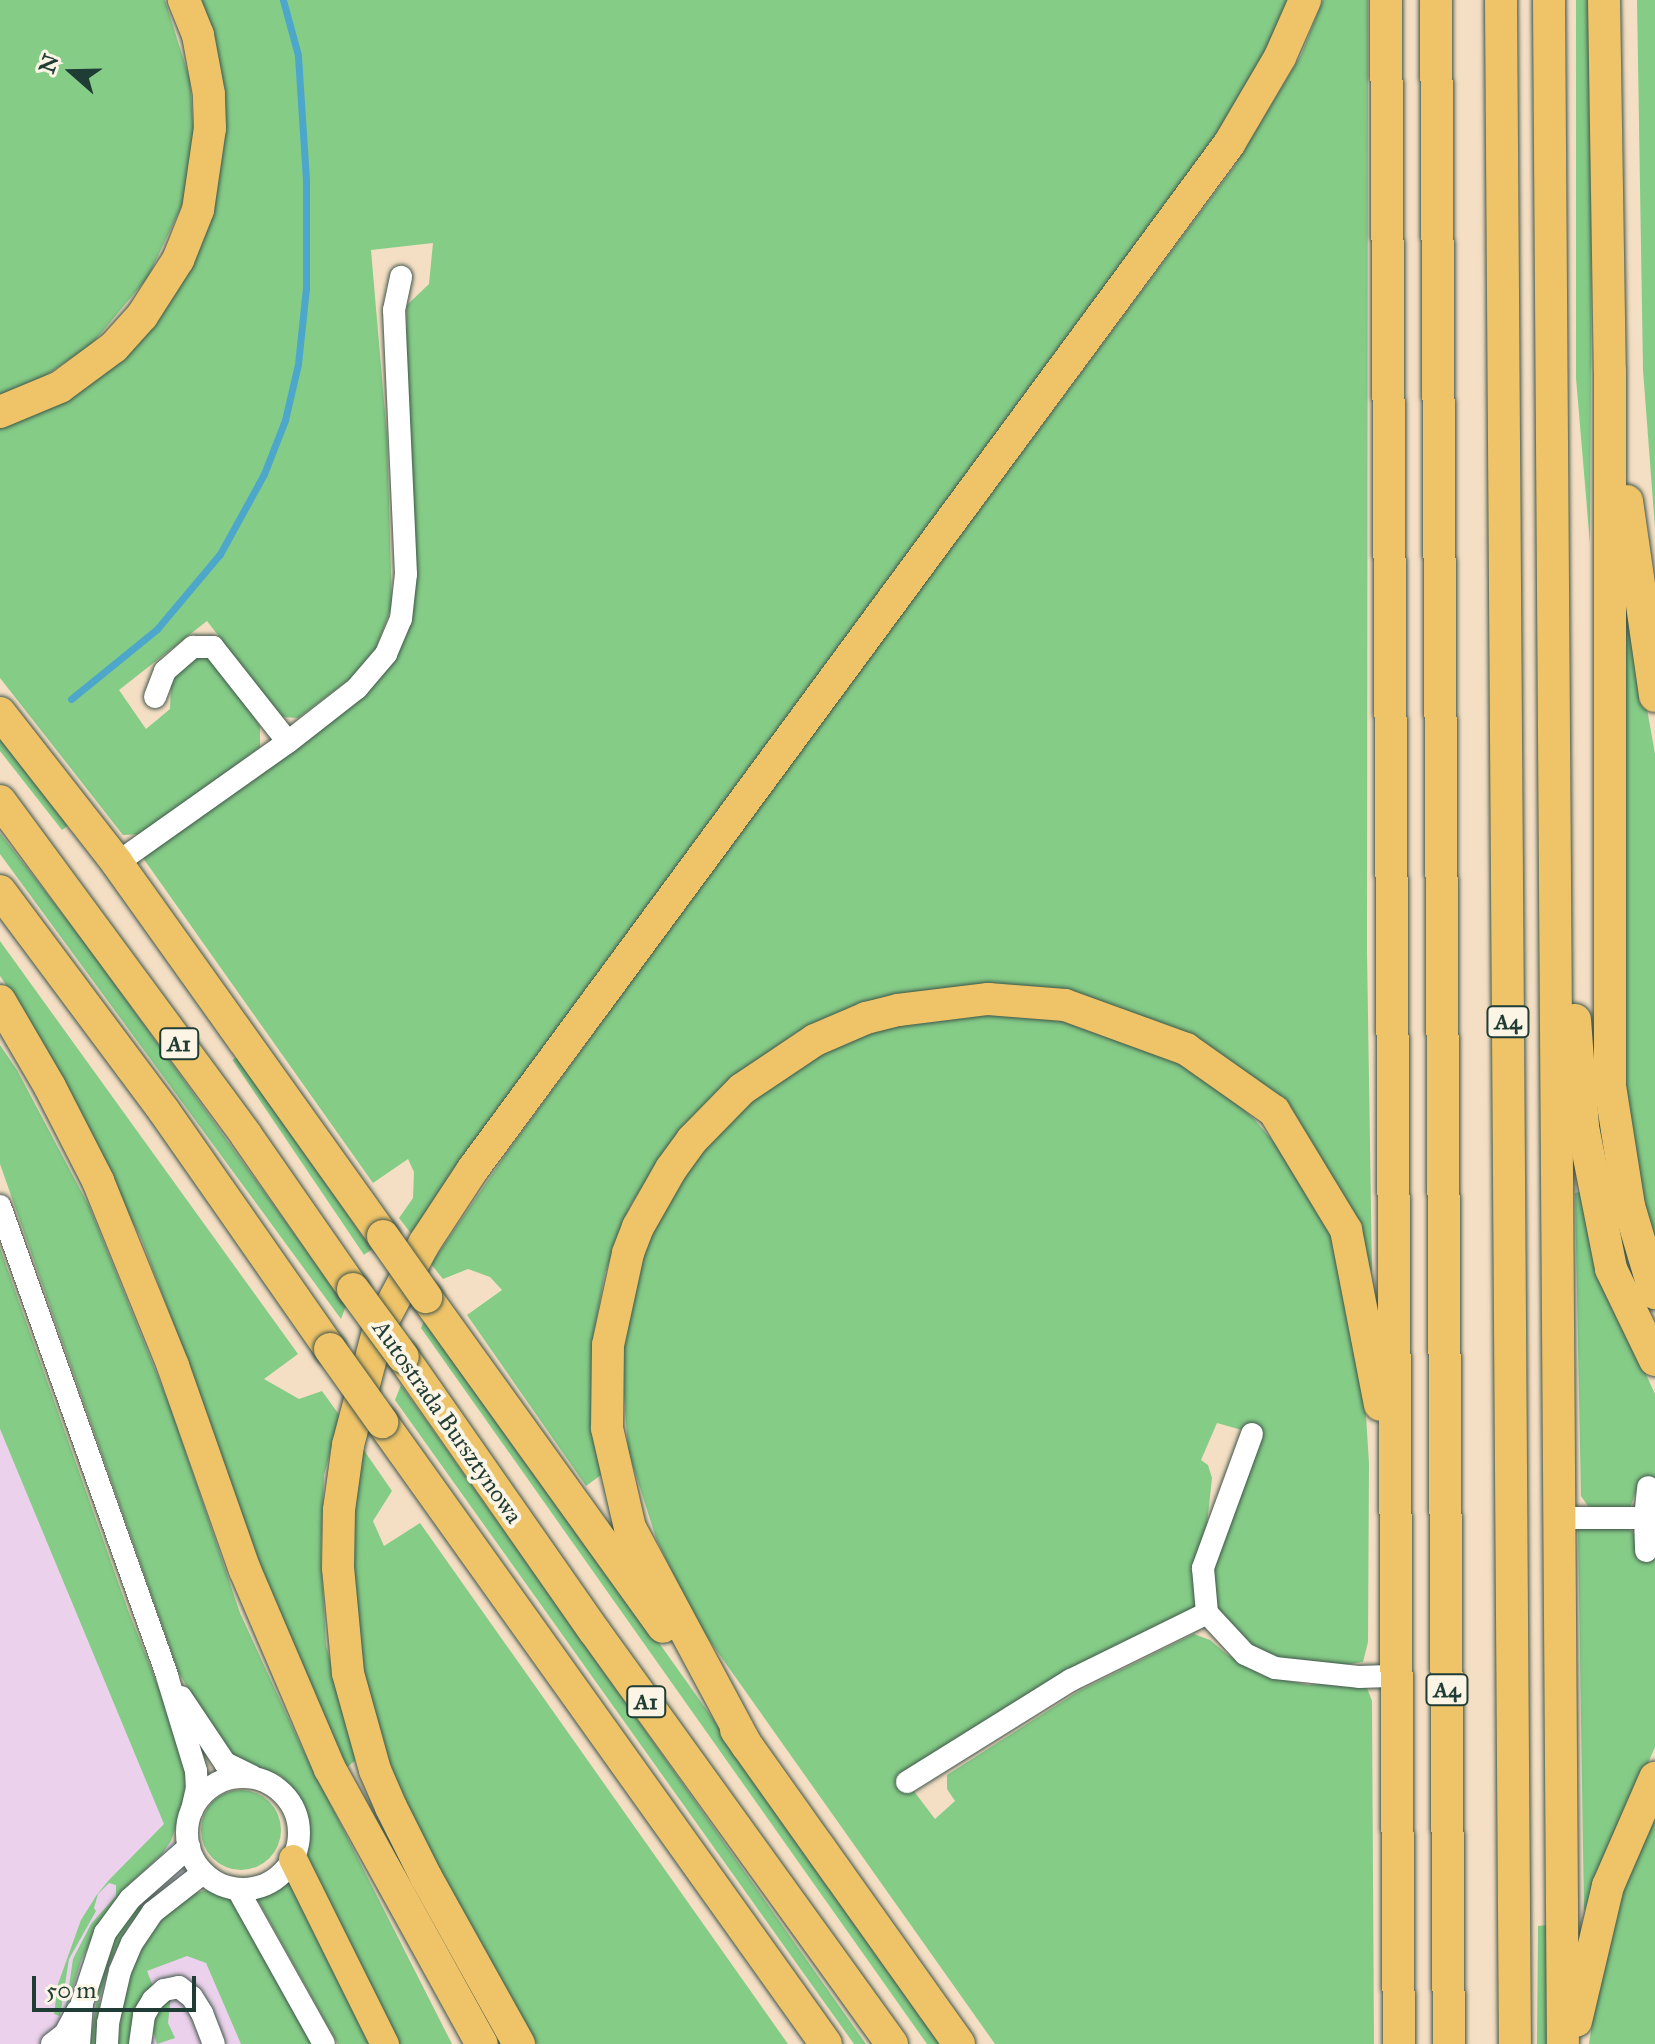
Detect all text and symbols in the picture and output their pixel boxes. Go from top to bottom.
north arrow [32,32,112,112]
text: N [33,50,65,77]
road number: A4 [1486,1004,1530,1040]
road number: A1 [159,1026,199,1062]
street label: Autostrada Bursztynowa [366,1315,528,1529]
road number: A4 [1425,1672,1469,1708]
road number: A1 [626,1684,666,1720]
scale bar [36,1960,200,2010]
text: 50 m [46,1975,96,2005]

